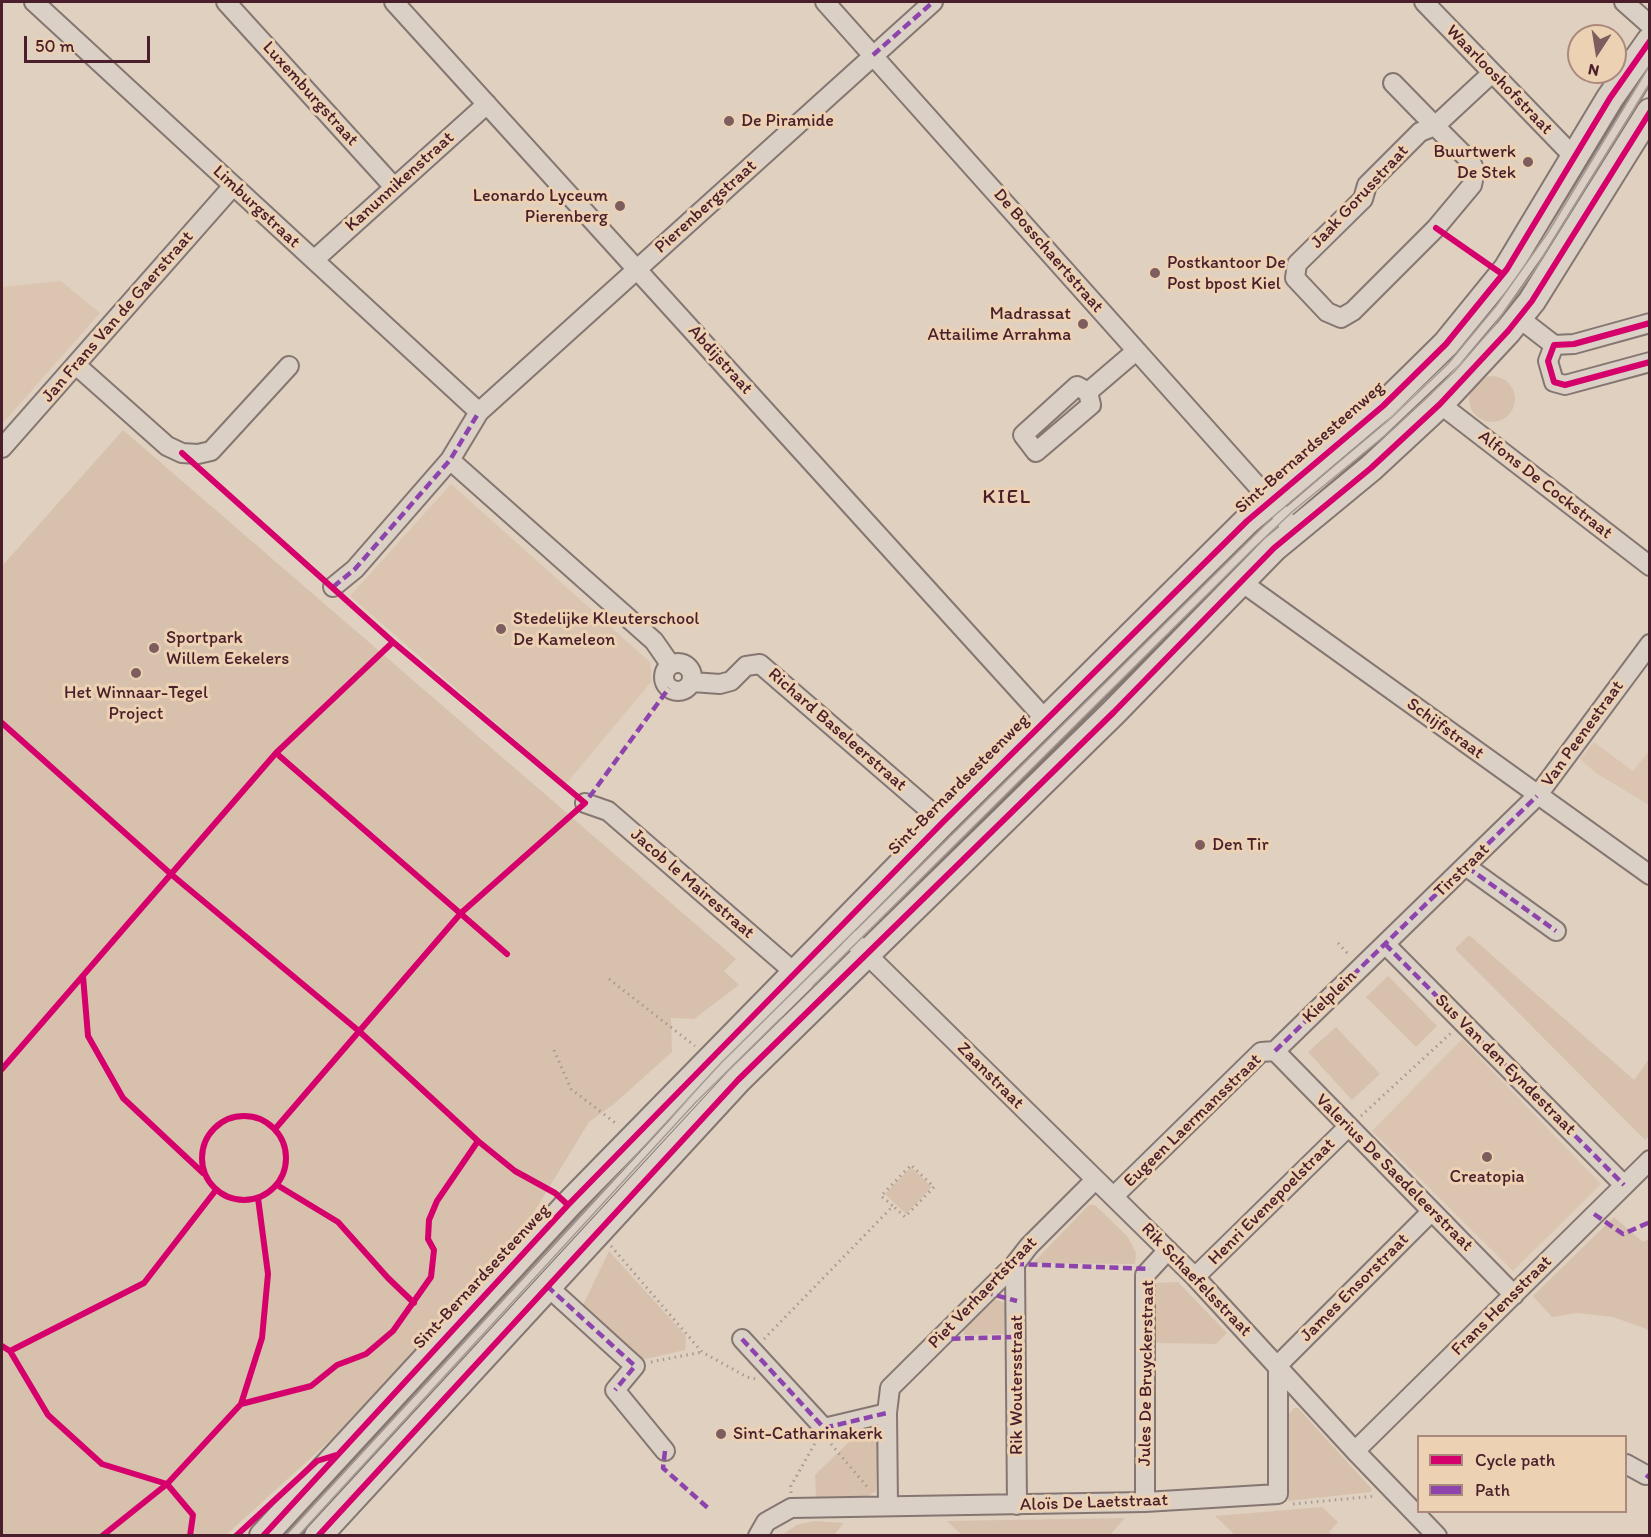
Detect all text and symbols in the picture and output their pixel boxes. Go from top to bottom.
street label: Waarlooshofstraat [1441,21,1557,139]
scale bar [27,24,153,62]
north arrow [1567,24,1627,84]
text: 50 m [35,35,75,57]
street label: Luxemburgstraat [257,37,363,151]
text: N [1586,60,1601,81]
place label: De Piramide [741,110,834,132]
marker: De Piramide [722,114,736,128]
street label: Kanunnikenstraat [341,127,459,237]
street label: Jaak Gorusstraat [1306,141,1414,253]
place label: Buurtwerk De Stek [1433,141,1516,184]
marker: Buurtwerk De Stek [1521,155,1535,169]
street label: Pierenbergstraat [651,156,761,258]
street label: Limburgstraat [208,161,304,253]
street label: De Bosschaertstraat [988,184,1108,318]
place label: Leonardo Lyceum Pierenberg [473,185,608,228]
marker: Leonardo Lyceum Pierenberg [613,199,627,213]
street label: Jan Frans Van de Gaerstraat [38,227,198,407]
place label: Postkantoor De Post bpost Kiel [1167,252,1286,294]
marker: Postkantoor De Post bpost Kiel [1148,266,1162,280]
place label: Madrassat Attailime Arrahma [927,303,1071,346]
marker: Madrassat Attailime Arrahma [1076,317,1090,331]
street label: Abdijstraat [683,321,757,399]
street label: Sint-Bernardsesteenweg [1231,377,1389,519]
street label: Alfons De Cockstraat [1474,426,1616,544]
district label: KIEL [982,485,1032,511]
place label: Stedelijke Kleuterschool De Kameleon [513,608,699,650]
marker: Stedelijke Kleuterschool De Kameleon [494,622,508,636]
place label: Sportpark Willem Eekelers [166,627,289,670]
marker: Sportpark Willem Eekelers [147,641,161,655]
street label: Richard Baseleerstraat [763,664,911,796]
marker: Het Winnaar-Tegel Project [129,666,143,680]
street label: Van Peenestraat [1537,677,1629,791]
place label: Het Winnaar-Tegel Project [64,682,208,724]
street label: Schijfstraat [1402,694,1488,764]
street label: Sint-Bernardsesteenweg [884,710,1034,860]
street label: Jacob le Mairestraat [626,824,758,944]
place label: Den Tir [1212,834,1269,856]
marker: Den Tir [1193,838,1207,852]
street label: Tirstraat [1430,839,1494,903]
street label: Kielplein [1298,966,1362,1028]
street label: Sus Van den Eyndestraat [1430,990,1580,1140]
street label: Zaanstraat [952,1038,1028,1114]
street label: Eugeen Laermansstraat [1120,1050,1266,1192]
street label: Valerius De Saedeleerstraat [1311,1090,1477,1256]
street label: Henri Evenepoelstraat [1204,1134,1340,1270]
marker: Creatopia [1480,1150,1494,1164]
place label: Creatopia [1450,1166,1524,1188]
street label: Sint-Bernardsesteenweg [409,1200,555,1354]
street label: Rik Schaefelsstraat [1136,1219,1256,1341]
street label: James Ensorstraat [1296,1229,1414,1347]
street label: Piet Verhaertstraat [924,1232,1042,1354]
street label: Frans Hensstraat [1447,1251,1557,1361]
street label: Jules De Bruyckerstraat [1135,1280,1159,1466]
street label: Rik Woutersstraat [1006,1315,1028,1455]
place label: Sint-Catharinakerk [733,1423,883,1445]
marker: Sint-Catharinakerk [714,1427,728,1441]
legend [1417,1435,1627,1513]
text: Cycle path [1475,1449,1555,1471]
text: Path [1475,1479,1510,1501]
street label: Aloïs De Laetstraat [1020,1490,1168,1516]

